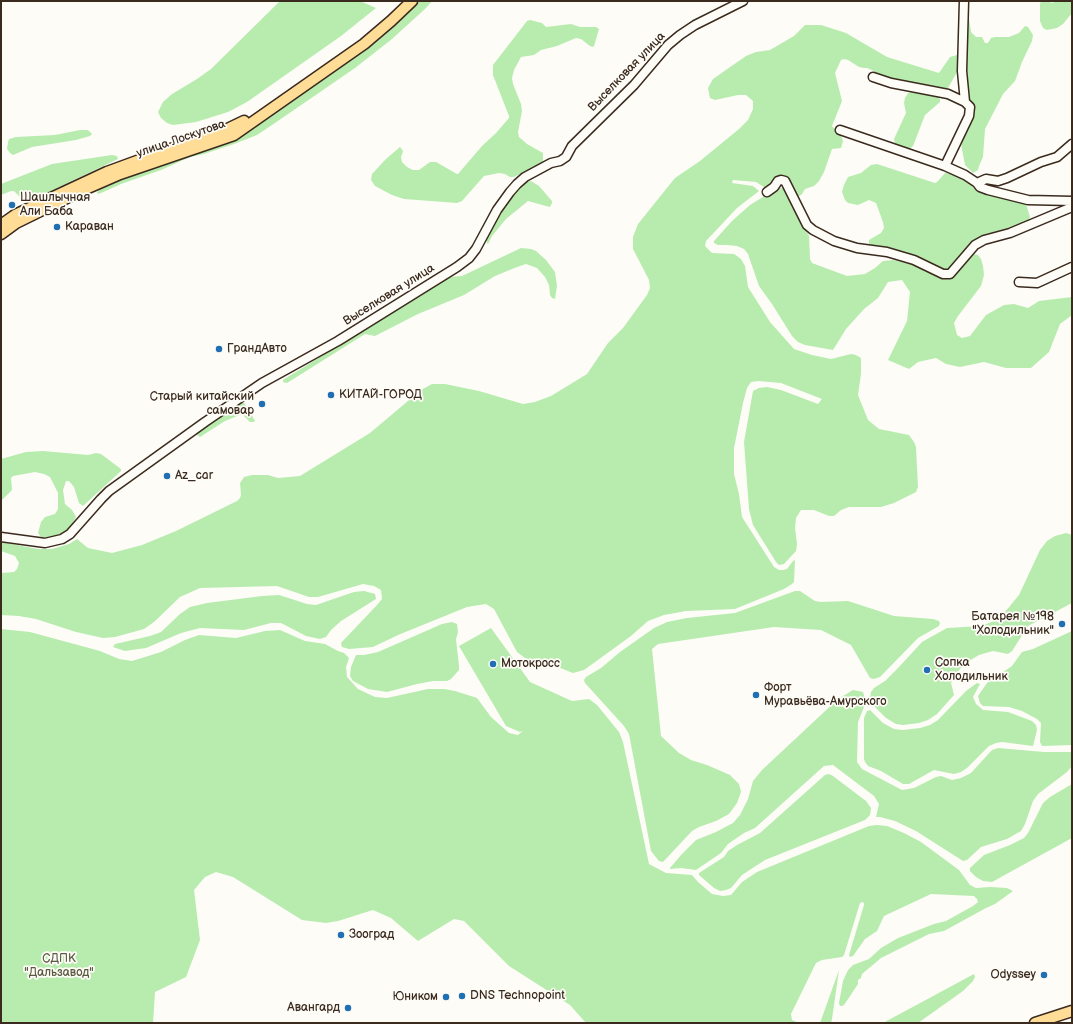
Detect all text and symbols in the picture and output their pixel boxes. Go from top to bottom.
street label: Выселковая улица [586,29,668,115]
street label: улица Лоскутова [135,117,227,161]
place label: Шашлычная Али Баба [20,191,90,219]
marker: Шашлычная Али Баба [7,200,17,210]
place label: Караван [65,220,114,234]
marker: Караван [52,222,62,232]
street label: Выселковая улица [341,261,437,329]
place label: ГрандАвто [227,342,287,356]
marker: ГрандАвто [214,344,224,354]
place label: КИТАЙ-ГОРОД [339,388,422,402]
place label: Старый китайский самовар [150,390,254,418]
marker: КИТАЙ-ГОРОД [326,390,336,400]
marker: Старый китайский самовар [257,399,267,409]
place label: Az_car [175,469,213,483]
marker: Az_car [162,471,172,481]
place label: Батарея №198 "Холодильник" [971,610,1054,638]
marker: Батарея №198 "Холодильник" [1057,619,1067,629]
place label: Сопка Холодильник [935,656,1008,684]
place label: Мотокросс [501,657,560,671]
marker: Мотокросс [488,659,498,669]
marker: Сопка Холодильник [922,665,932,675]
place label: Форт Муравьёва-Амурского [764,681,886,709]
marker: Форт Муравьёва-Амурского [751,690,761,700]
place label: Зооград [349,928,394,942]
marker: Зооград [336,930,346,940]
park label: СДПК "Дальзавод" [24,952,94,980]
place label: Odyssey [991,968,1036,982]
marker: Odyssey [1039,970,1049,980]
place label: DNS Technopoint [470,989,565,1003]
place label: Юником [392,990,438,1004]
marker: DNS Technopoint [457,991,467,1001]
marker: Юником [441,992,451,1002]
place label: Авангард [287,1001,340,1015]
marker: Авангард [343,1003,353,1013]

